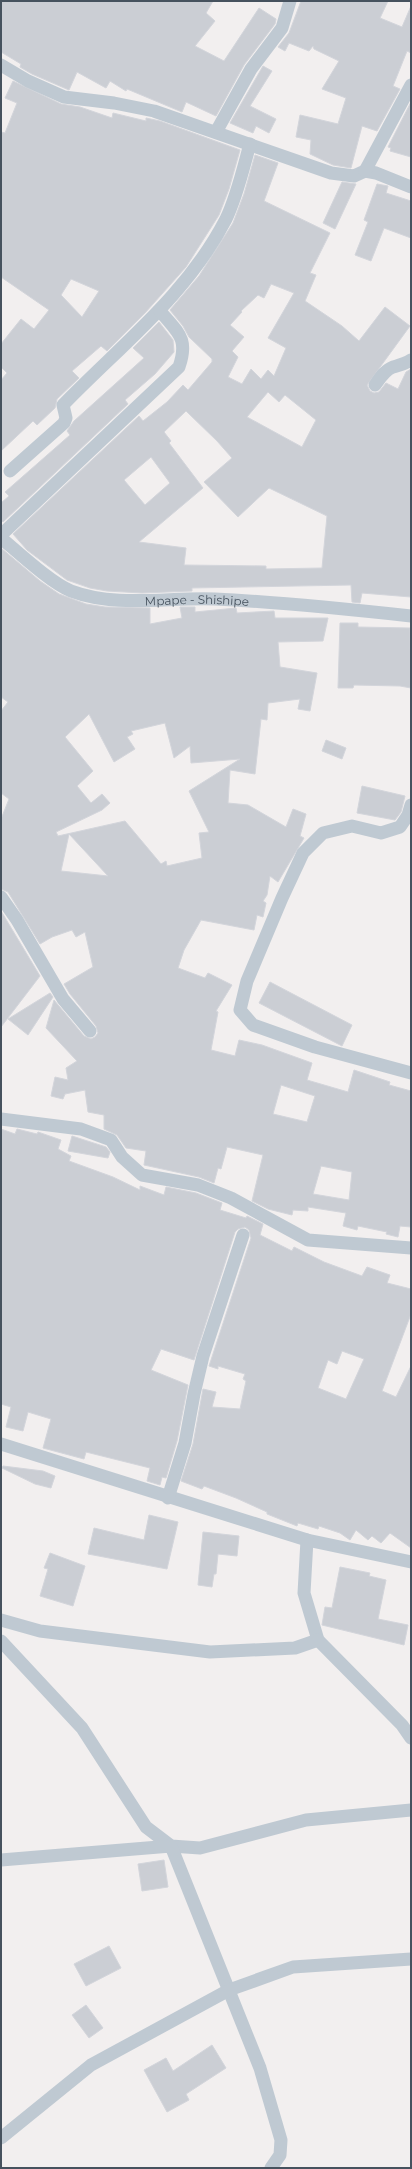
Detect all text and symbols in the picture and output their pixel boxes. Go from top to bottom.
street label: Mpape - Shishipe [144,591,249,608]

